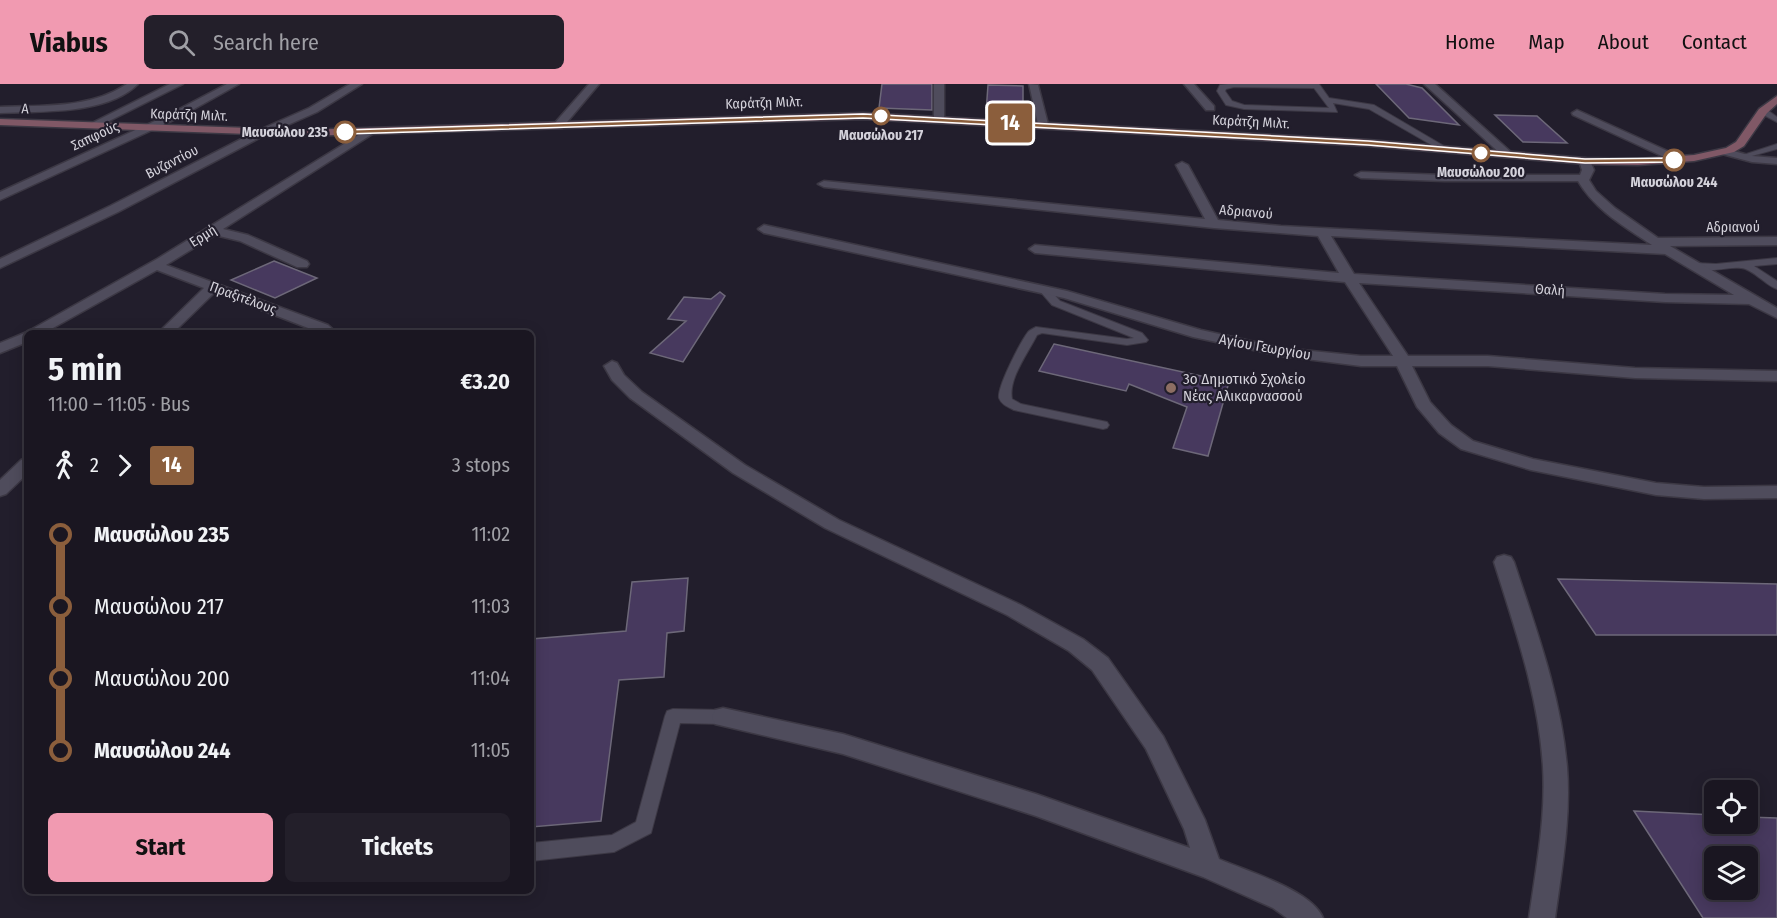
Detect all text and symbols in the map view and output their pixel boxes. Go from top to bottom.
search box [144,15,564,69]
text: Viabus [30,26,108,59]
icon: search [165,26,198,59]
text: Search here [213,29,319,56]
text: Home [1445,29,1495,55]
text: Map [1528,29,1565,55]
text: About [1598,29,1649,55]
text: Contact [1682,29,1747,55]
street label: Καράτζη Μιλτ. [725,93,803,113]
street label: Α [21,100,30,118]
line badge: 14 [983,104,1037,142]
street label: Καράτζη Μιλτ. [150,105,228,125]
marker: Μαυσώλου 217 [872,107,890,125]
text: 14 [1000,110,1020,136]
street label: Καράτζη Μιλτ. [1212,111,1290,133]
street label: Σαπφούς [68,118,122,154]
marker: Μαυσώλου 235 [334,121,356,143]
place label: Μαυσώλου 235 [242,124,328,141]
place label: Μαυσώλου 217 [839,127,923,144]
street label: Βυζαντίου [143,142,201,182]
marker: Μαυσώλου 200 [1472,144,1490,162]
marker: Μαυσώλου 244 [1663,149,1685,171]
place label: Μαυσώλου 200 [1437,164,1525,181]
place label: Μαυσώλου 244 [1631,174,1717,191]
street label: Αδριανού [1219,201,1273,223]
street label: Αδριανού [1706,219,1760,236]
street label: Ερμή [186,221,220,251]
street label: Πραξιτέλους [207,278,279,318]
street label: Θαλή [1534,280,1566,300]
street label: Αγίου Γεωργίου [1218,330,1312,364]
text: 5 min [48,349,122,389]
text: €3.20 [461,368,510,395]
place label: 3ο Δημοτικό Σχολείο Νέας Αλικαρνασσού [1183,370,1306,405]
marker: 3ο Δημοτικό Σχολείο Νέας Αλικαρνασσού [1164,381,1178,395]
text: 11:00 – 11:05 · Bus [48,392,190,416]
icon: walk [48,449,81,482]
icon: forward [108,449,141,482]
text: 14 [162,452,182,478]
text: 2 [90,453,99,477]
text: 3 stops [452,453,510,477]
text: Μαυσώλου 235 [94,521,229,548]
text: 11:02 [471,522,510,546]
text: Μαυσώλου 217 [94,593,224,620]
text: 11:03 [471,594,510,618]
text: Μαυσώλου 200 [94,665,230,692]
text: 11:04 [470,666,510,690]
text: Μαυσώλου 244 [94,737,230,764]
text: 11:05 [471,738,510,762]
map controls [1704,780,1758,900]
button: locate [1704,780,1758,834]
button: Start [48,813,273,882]
button: Tickets [285,813,510,882]
button: layers [1704,846,1758,900]

